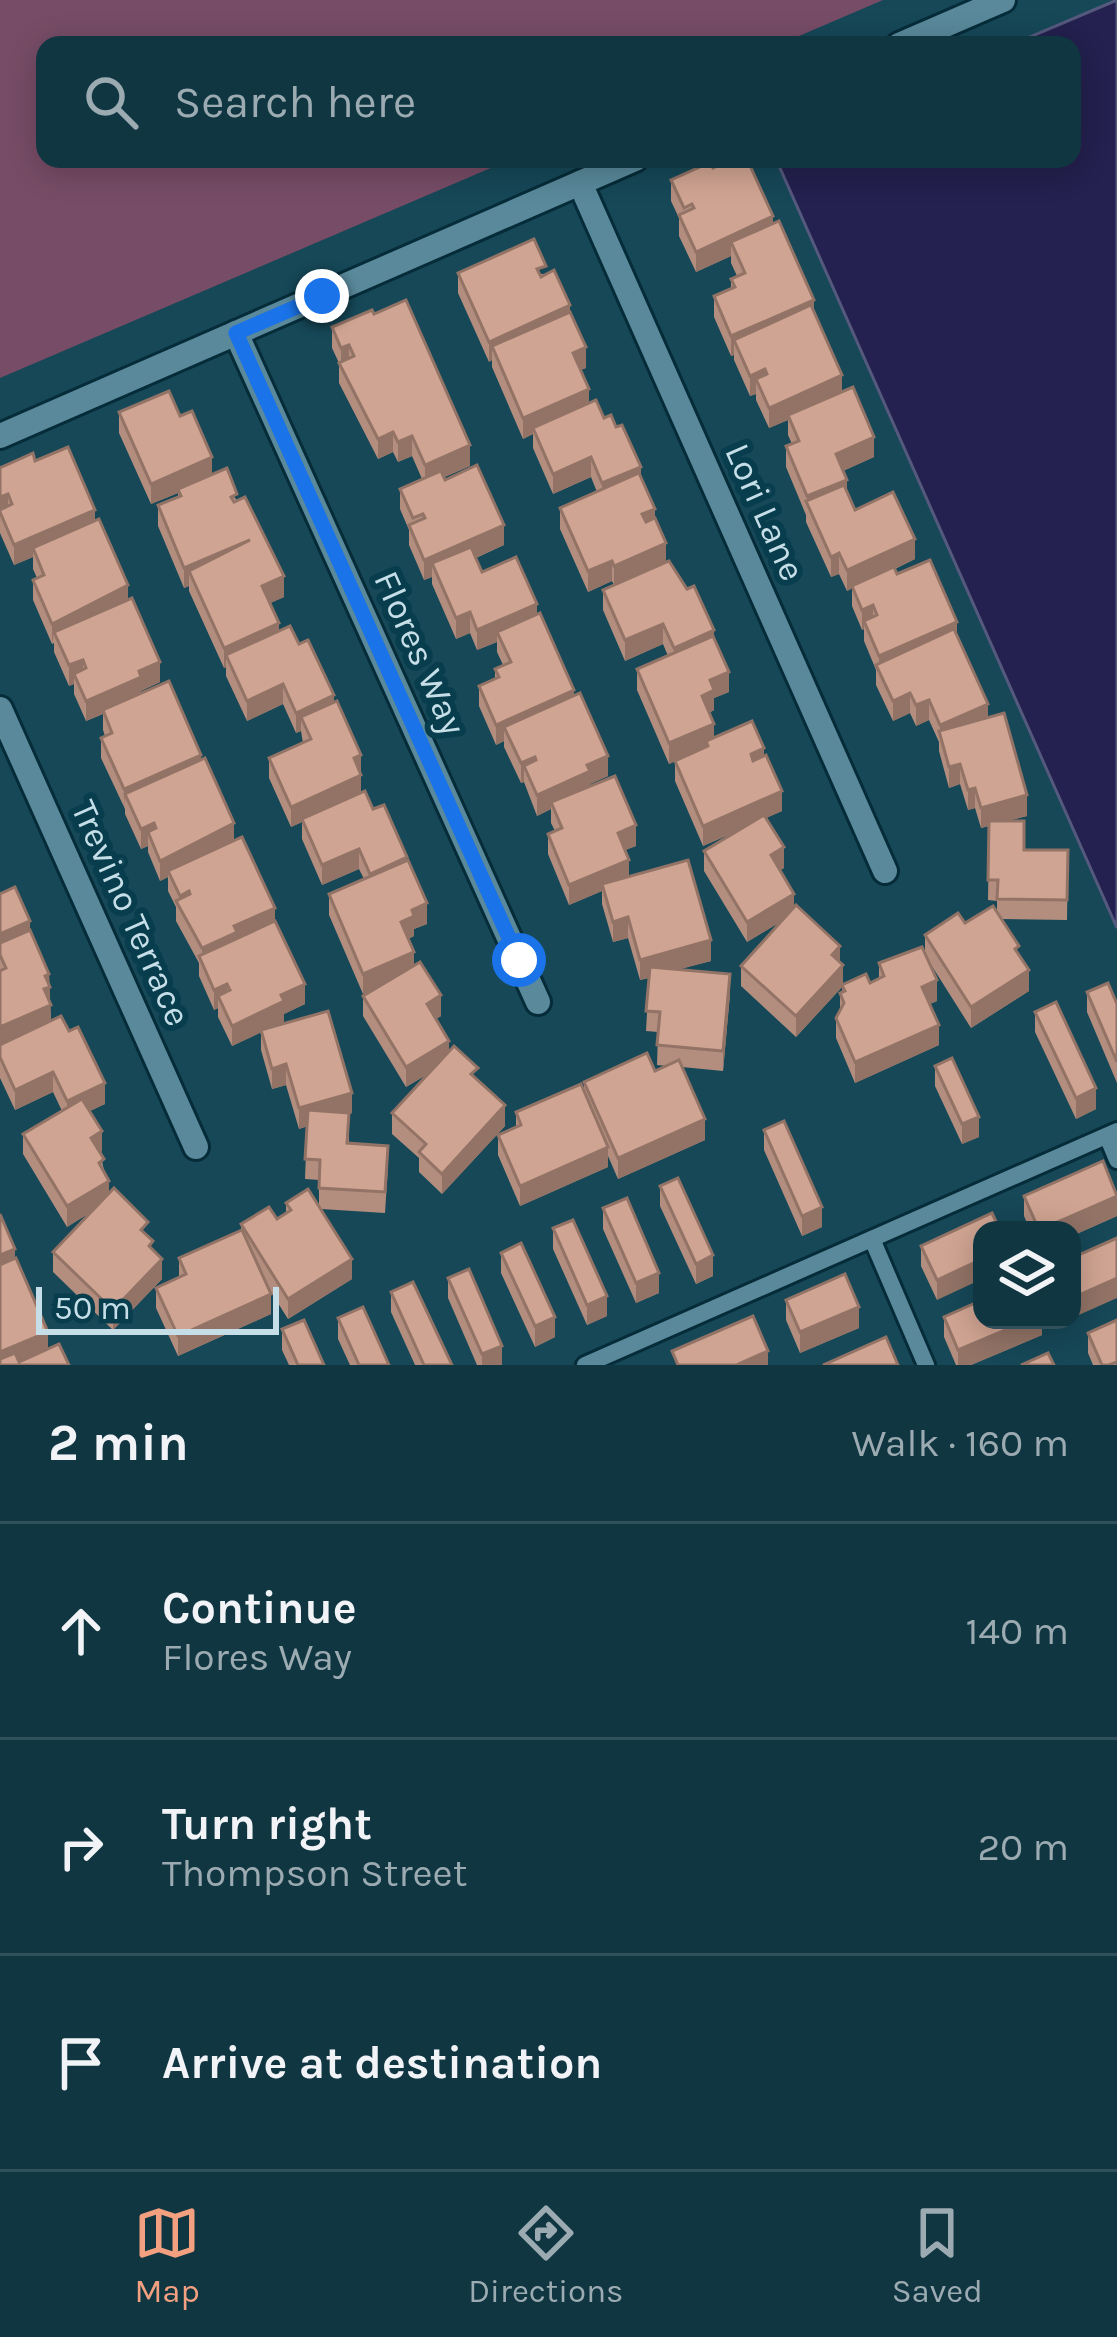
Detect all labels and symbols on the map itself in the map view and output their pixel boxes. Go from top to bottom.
route end [295,269,349,323]
street label: Lori Lane [716,437,814,587]
street label: Flores Way [365,564,475,742]
street label: Trevino Terrace [63,794,199,1032]
route start [492,933,546,987]
scale bar [36,1281,279,1334]

